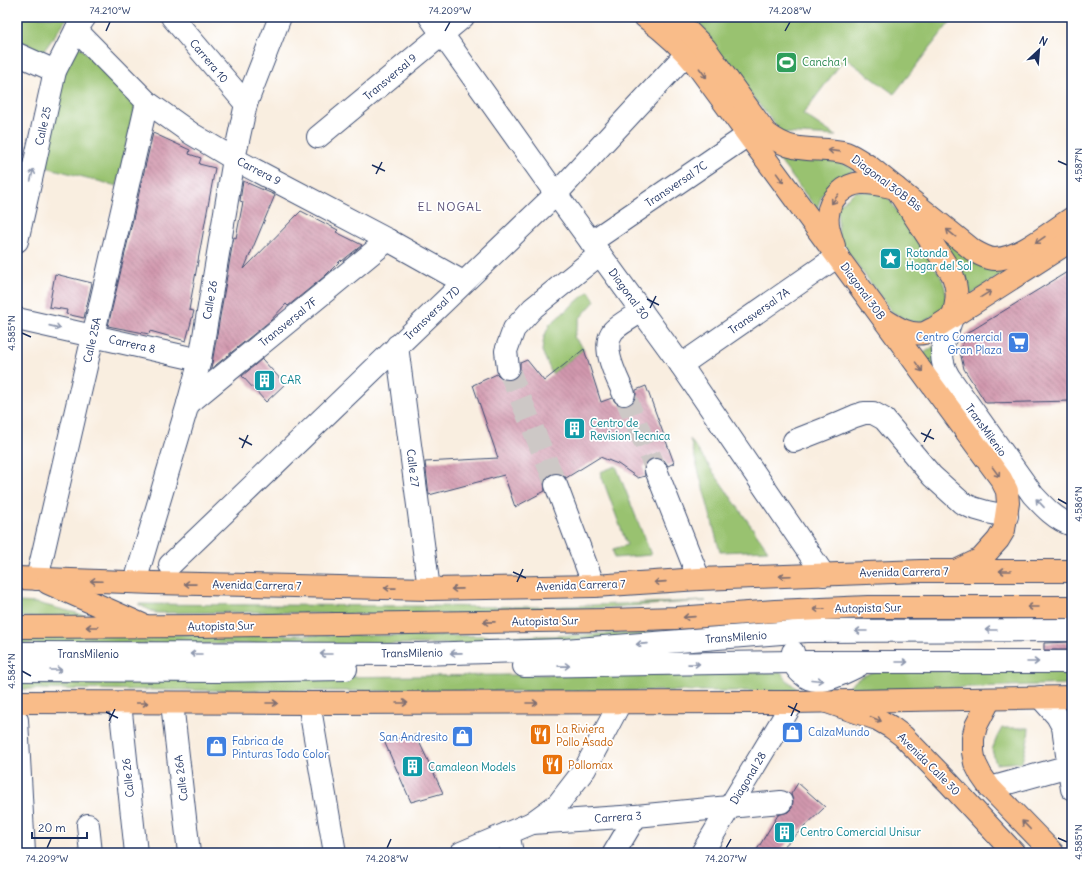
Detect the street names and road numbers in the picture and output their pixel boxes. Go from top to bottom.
street label: Carrera 10 [187,36,231,86]
street label: Transversal 9 [360,51,420,103]
street label: Calle 25 [32,105,54,147]
street label: Diagonal 30B Bis [849,152,925,214]
street label: Carrera 9 [235,154,283,188]
street label: Transversal 7C [642,158,710,210]
street label: Diagonal 30B [838,260,888,322]
street label: Diagonal 30 [606,266,652,322]
street label: Calle 26 [200,279,220,321]
street label: Transversal 7D [401,283,463,343]
street label: Transversal 7A [726,285,792,337]
street label: Transversal 7F [256,294,320,350]
street label: Calle 25A [80,316,104,364]
street label: Carrera 8 [107,332,157,356]
street label: TransMilenio [962,401,1010,459]
street label: Calle 27 [404,448,422,488]
street label: Avenida Carrera 7 [859,564,949,580]
street label: Avenida Carrera 7 [536,576,626,594]
street label: Avenida Carrera 7 [212,577,302,593]
street label: Autopista Sur [835,600,902,616]
street label: Autopista Sur [512,613,579,629]
street label: Autopista Sur [188,618,255,634]
street label: TransMilenio [705,628,767,646]
street label: TransMilenio [381,645,443,661]
street label: TransMilenio [57,647,119,661]
street label: Avenida Calle 30 [895,730,963,798]
street label: Diagonal 28 [727,749,769,807]
street label: Calle 26A [171,754,191,802]
street label: Calle 26 [119,758,137,798]
street label: Carrera 3 [594,808,642,826]

